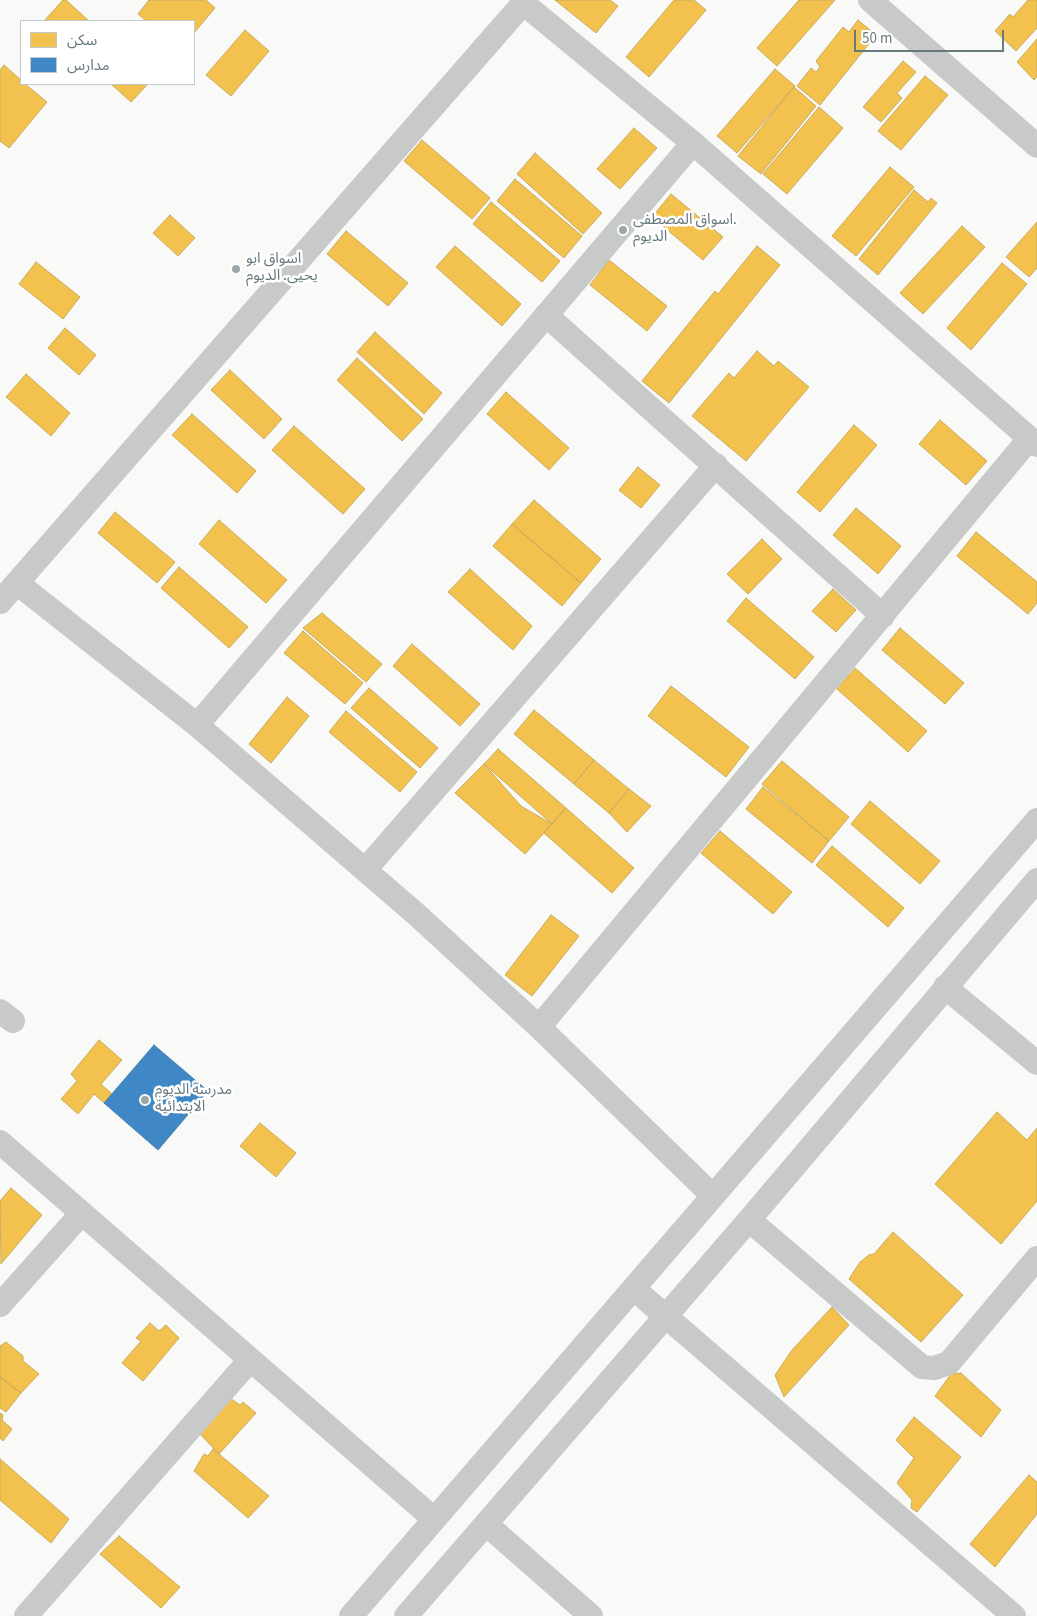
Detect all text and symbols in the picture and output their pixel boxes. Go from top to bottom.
legend [20,20,195,85]
scale bar [857,20,1007,52]
text: 50 m [862,28,892,49]
text: سكن [67,30,97,51]
text: مدارس [67,55,110,76]
place label: اسواق المصطفى. الديوم [633,212,737,247]
marker: اسواق المصطفى. الديوم [617,224,629,236]
place label: اسواق ابو يحيى. الديوم [246,251,318,286]
marker: اسواق ابو يحيى. الديوم [230,263,242,275]
place label: مدرسة الديوم الابتدائية [155,1082,232,1117]
marker: مدرسة الديوم الابتدائية [139,1094,151,1106]

